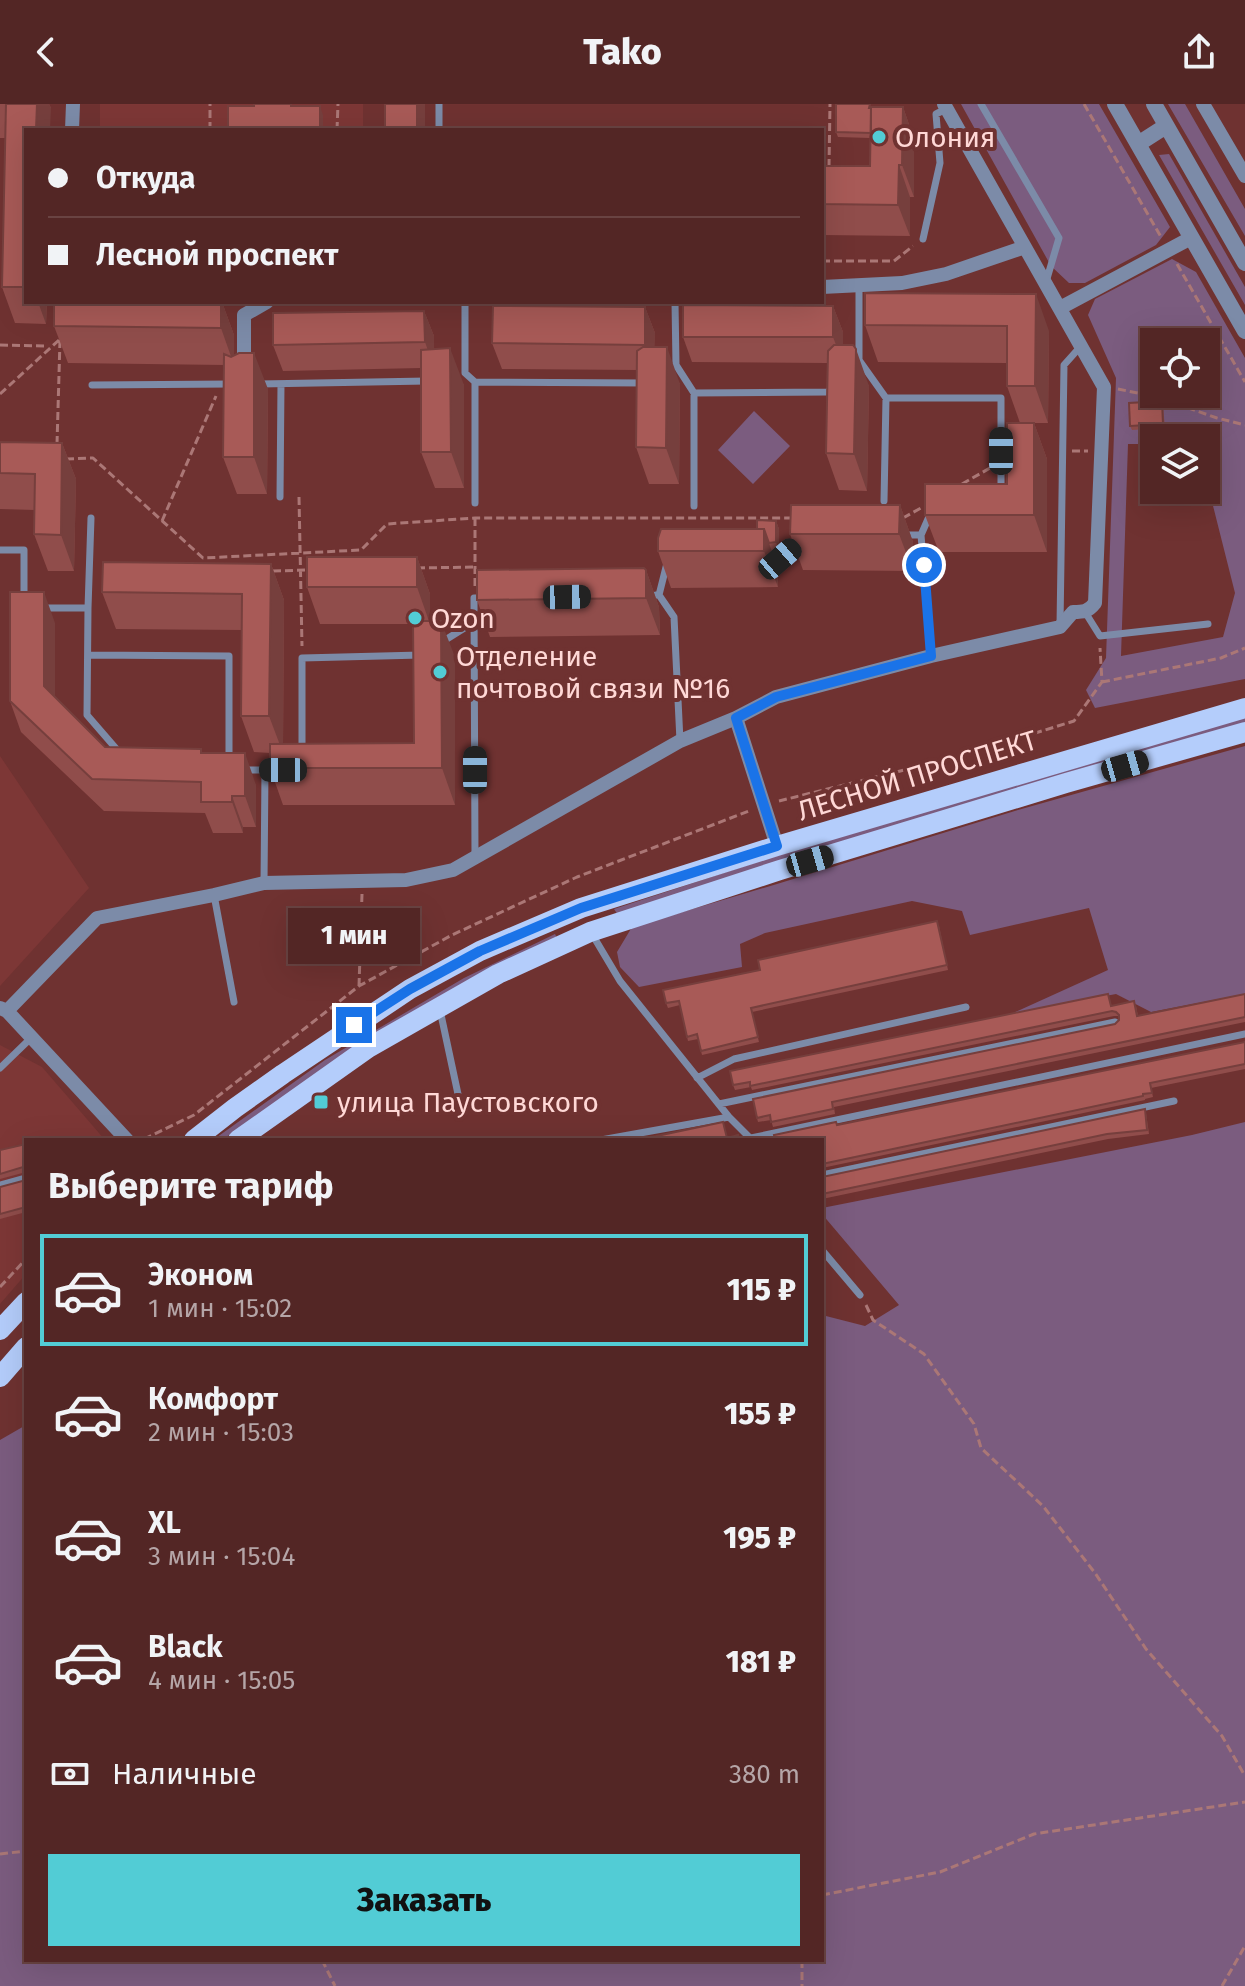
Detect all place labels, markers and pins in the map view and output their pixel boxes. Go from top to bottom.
place label: Олония [895,121,995,154]
marker: Олония [870,128,888,146]
place label: Ozon [431,602,495,635]
marker: Ozon [406,609,424,627]
place label: Отделение почтовой связи №16 [456,640,730,705]
marker: Отделение почтовой связи №16 [431,663,449,681]
place label: улица Паустовского [337,1086,599,1119]
marker: улица Паустовского [312,1093,330,1111]

